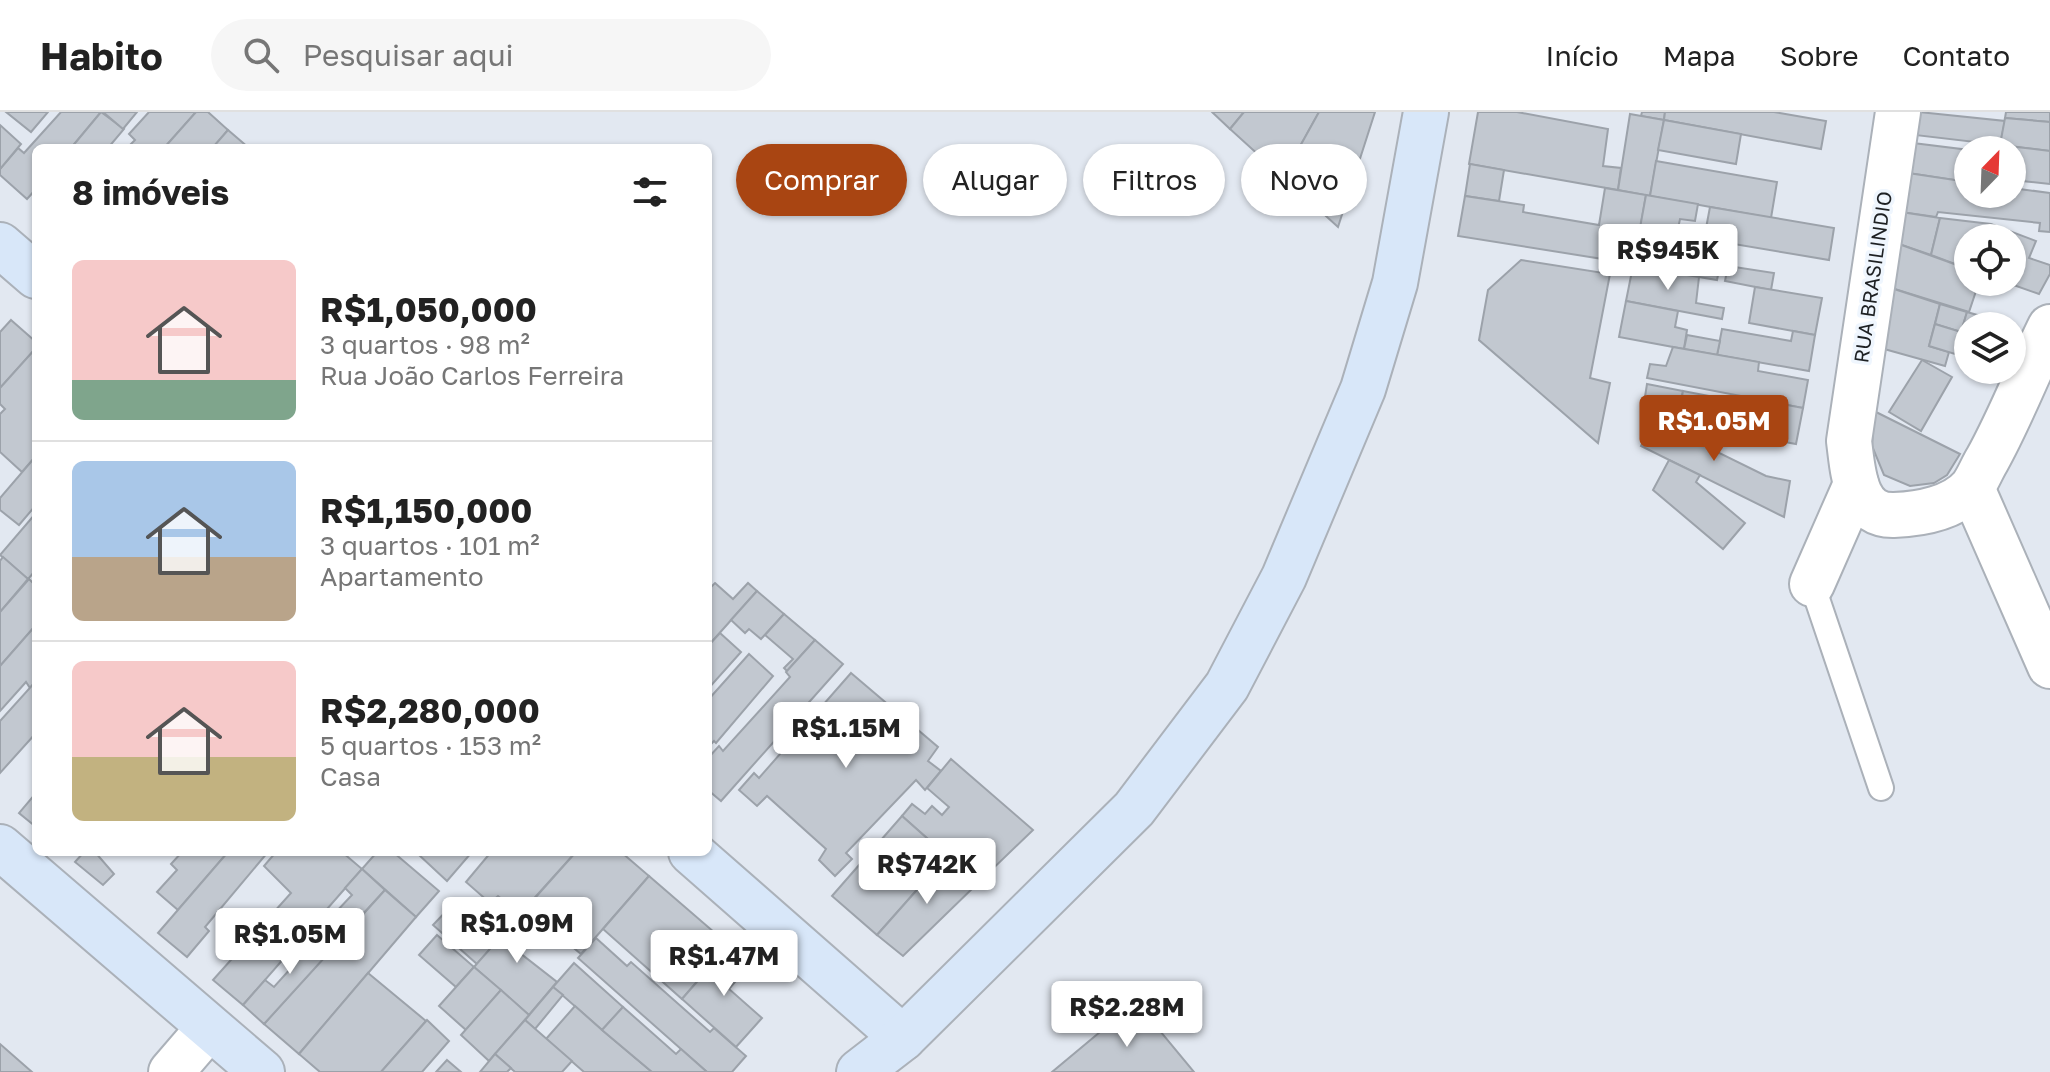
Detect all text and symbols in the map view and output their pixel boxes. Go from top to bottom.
search box [211,19,771,91]
text: Habito [40,33,163,78]
icon: search [239,33,283,77]
text: Pesquisar aqui [303,37,514,73]
text: Início [1546,39,1619,72]
text: Mapa [1663,39,1736,72]
text: Sobre [1780,39,1858,72]
text: Contato [1902,39,2010,72]
north arrow [1954,136,2026,208]
map controls [1954,136,2026,384]
chip: Comprar [736,144,907,216]
chip: Alugar [923,144,1067,216]
chip: Filtros [1083,144,1225,216]
chip: Novo [1241,144,1367,216]
icon: filters [628,170,672,214]
text: 8 imóveis [72,172,229,212]
street label: RUA BRASILINDIO [1848,190,1896,364]
pin: R$945K [1603,224,1733,292]
button: locate [1954,224,2026,296]
text: R$945K [1617,234,1719,265]
text: R$1,050,000 [320,289,537,329]
icon: home [136,292,232,388]
button: layers [1954,312,2026,384]
text: 3 quartos · 98 m² [320,329,530,360]
text: Rua João Carlos Ferreira [320,360,624,391]
pin: R$1.05M [1640,395,1788,463]
text: R$1.05M [1657,405,1771,436]
text: R$1,150,000 [320,490,532,530]
icon: home [136,493,232,589]
text: 3 quartos · 101 m² [320,530,540,561]
text: Apartamento [320,561,484,592]
text: R$2,280,000 [320,690,540,730]
icon: home [136,693,232,789]
pin: R$1.15M [772,702,920,770]
text: R$1.15M [791,712,901,743]
text: 5 quartos · 153 m² [320,730,541,761]
text: Casa [320,761,381,792]
pin: R$742K [862,838,992,906]
text: R$742K [877,848,977,879]
pin: R$1.09M [443,897,591,965]
text: R$1.09M [460,907,574,938]
pin: R$1.05M [216,908,364,976]
text: R$1.05M [233,918,347,949]
pin: R$1.47M [650,930,798,998]
text: R$1.47M [669,940,779,971]
pin: R$2.28M [1053,981,1201,1049]
text: R$2.28M [1069,991,1185,1022]

